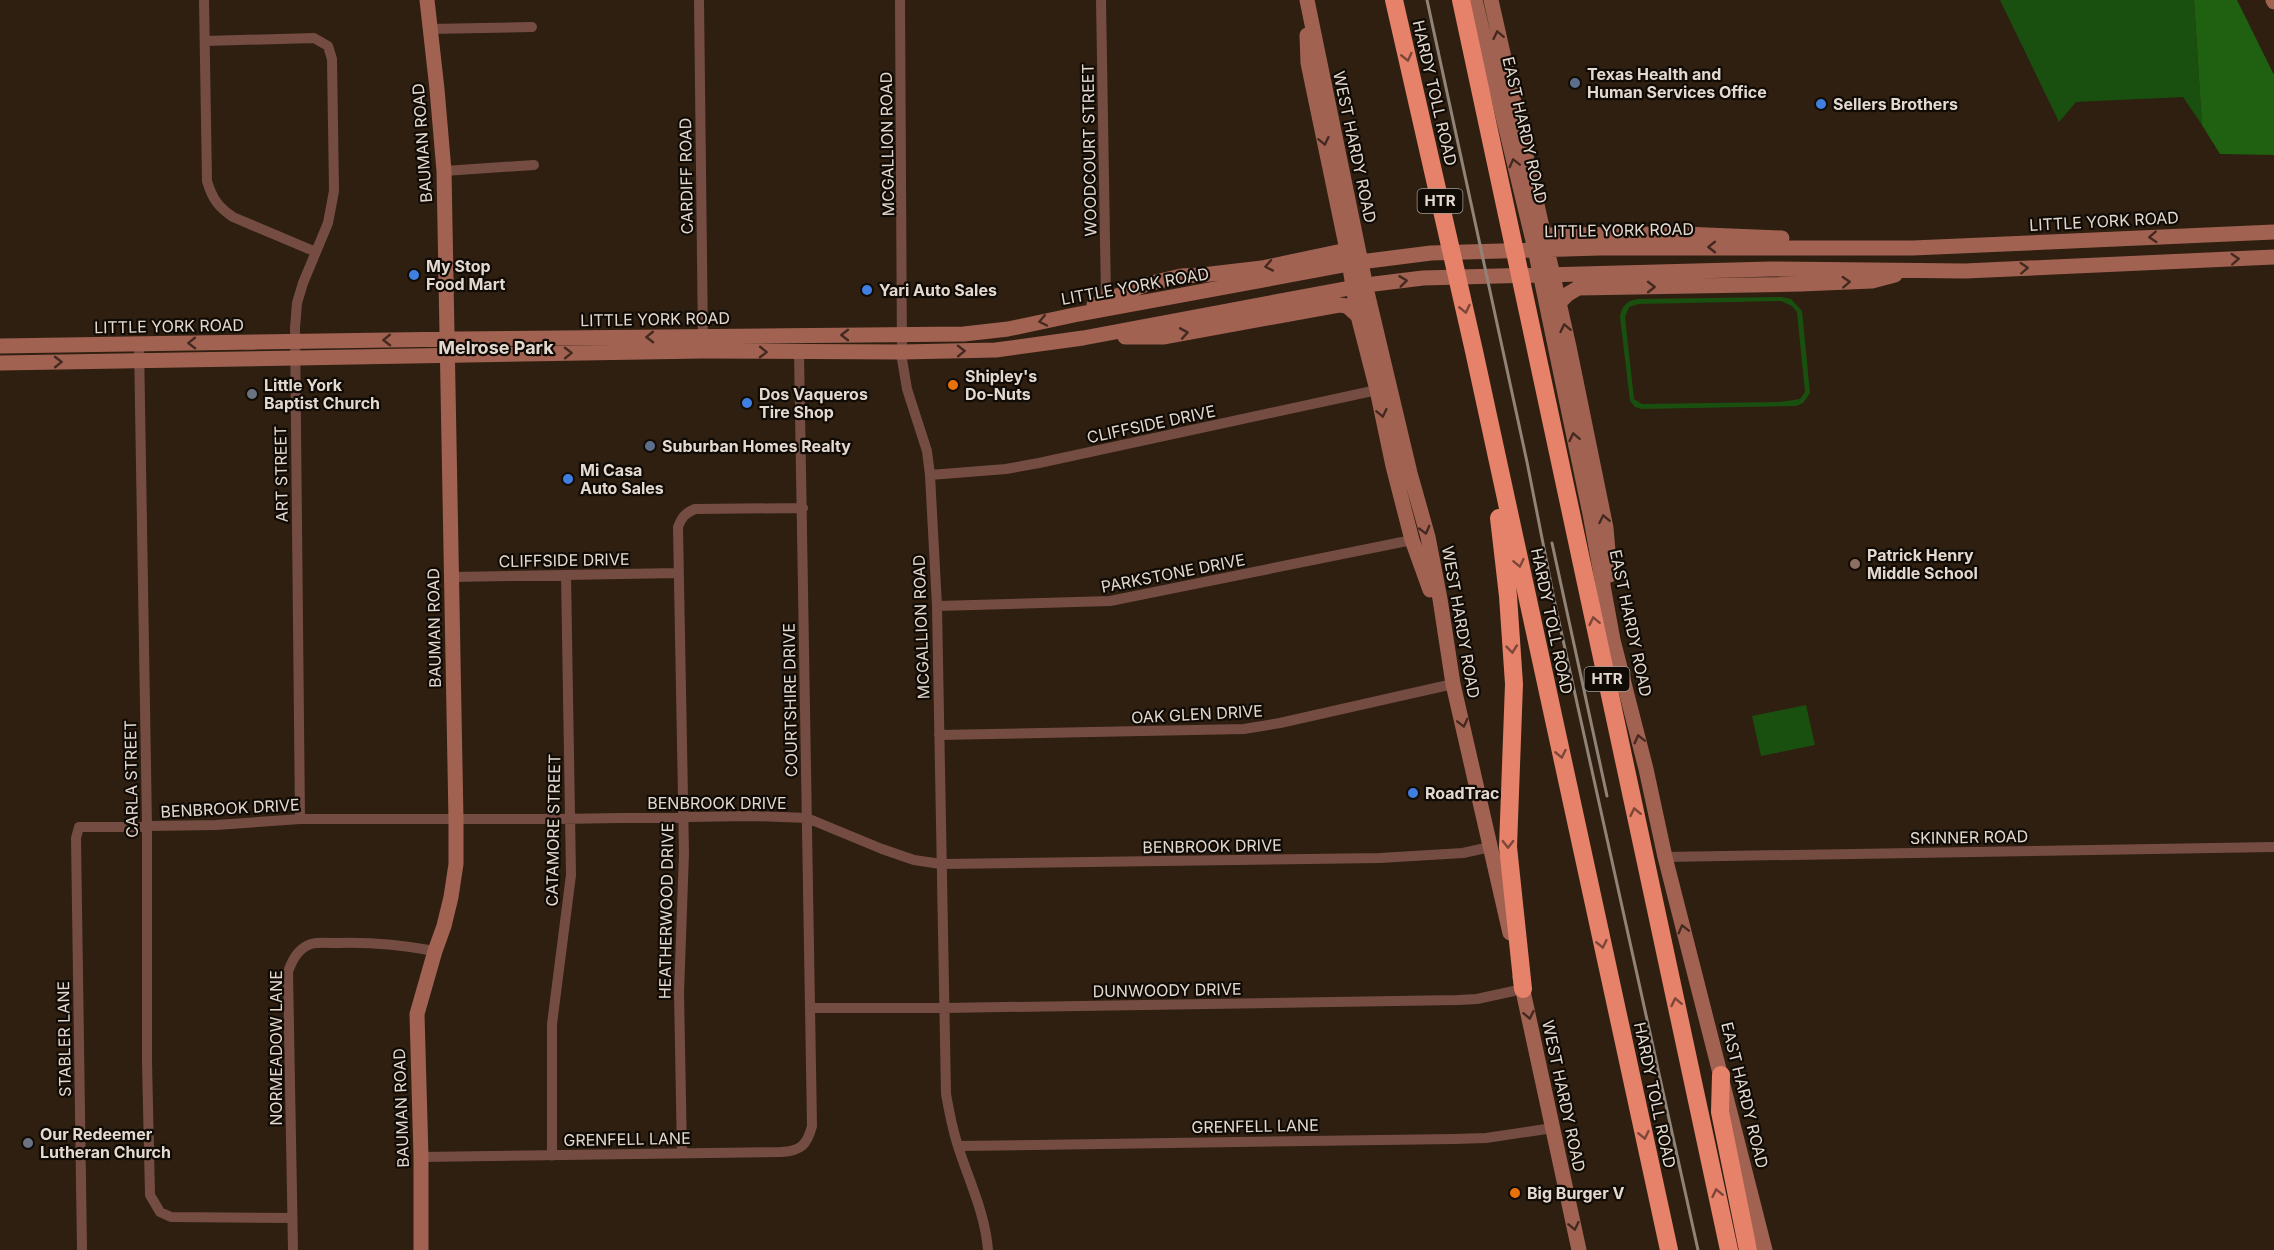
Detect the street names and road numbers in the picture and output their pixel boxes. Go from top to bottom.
street label: HARDY TOLL ROAD [1409,18,1461,168]
street label: EAST HARDY ROAD [1498,55,1552,205]
street label: WOODCOURT STREET [1077,63,1101,237]
street label: WEST HARDY ROAD [1329,69,1381,225]
street label: MCGALLION ROAD [876,72,898,216]
street label: BAUMAN ROAD [408,83,436,203]
street label: CARDIFF ROAD [675,118,697,234]
road number: HTR [1418,189,1462,213]
street label: LITTLE YORK ROAD [2029,207,2179,235]
street label: LITTLE YORK ROAD [1544,219,1694,241]
street label: LITTLE YORK ROAD [1059,263,1211,309]
street label: LITTLE YORK ROAD [580,308,730,330]
street label: LITTLE YORK ROAD [94,315,244,337]
street label: CLIFFSIDE DRIVE [1085,401,1217,447]
street label: ART STREET [270,426,292,522]
street label: WEST HARDY ROAD [1438,544,1484,700]
street label: HARDY TOLL ROAD [1527,546,1577,696]
street label: EAST HARDY ROAD [1606,548,1656,698]
street label: CLIFFSIDE DRIVE [498,549,630,571]
street label: PARKSTONE DRIVE [1099,549,1247,597]
street label: MCGALLION ROAD [908,554,934,700]
street label: BAUMAN ROAD [423,568,445,688]
street label: COURTSHIRE DRIVE [779,623,801,777]
road number: HTR [1584,667,1630,691]
street label: OAK GLEN DRIVE [1131,701,1263,727]
street label: CARLA STREET [120,720,142,838]
street label: CATAMORE STREET [542,754,564,906]
street label: BENBROOK DRIVE [647,793,787,813]
street label: BENBROOK DRIVE [160,794,300,822]
street label: HEATHERWOOD DRIVE [654,823,678,999]
street label: SKINNER ROAD [1910,826,2028,848]
street label: BENBROOK DRIVE [1142,835,1282,857]
street label: NORMEADOW LANE [266,970,286,1126]
street label: DUNWOODY DRIVE [1092,979,1242,1001]
street label: STABLER LANE [53,981,75,1097]
street label: WEST HARDY ROAD [1538,1018,1590,1174]
street label: HARDY TOLL ROAD [1630,1020,1680,1170]
street label: EAST HARDY ROAD [1717,1020,1773,1170]
street label: BAUMAN ROAD [389,1048,413,1168]
street label: GRENFELL LANE [1191,1115,1319,1137]
street label: GRENFELL LANE [563,1128,691,1150]

